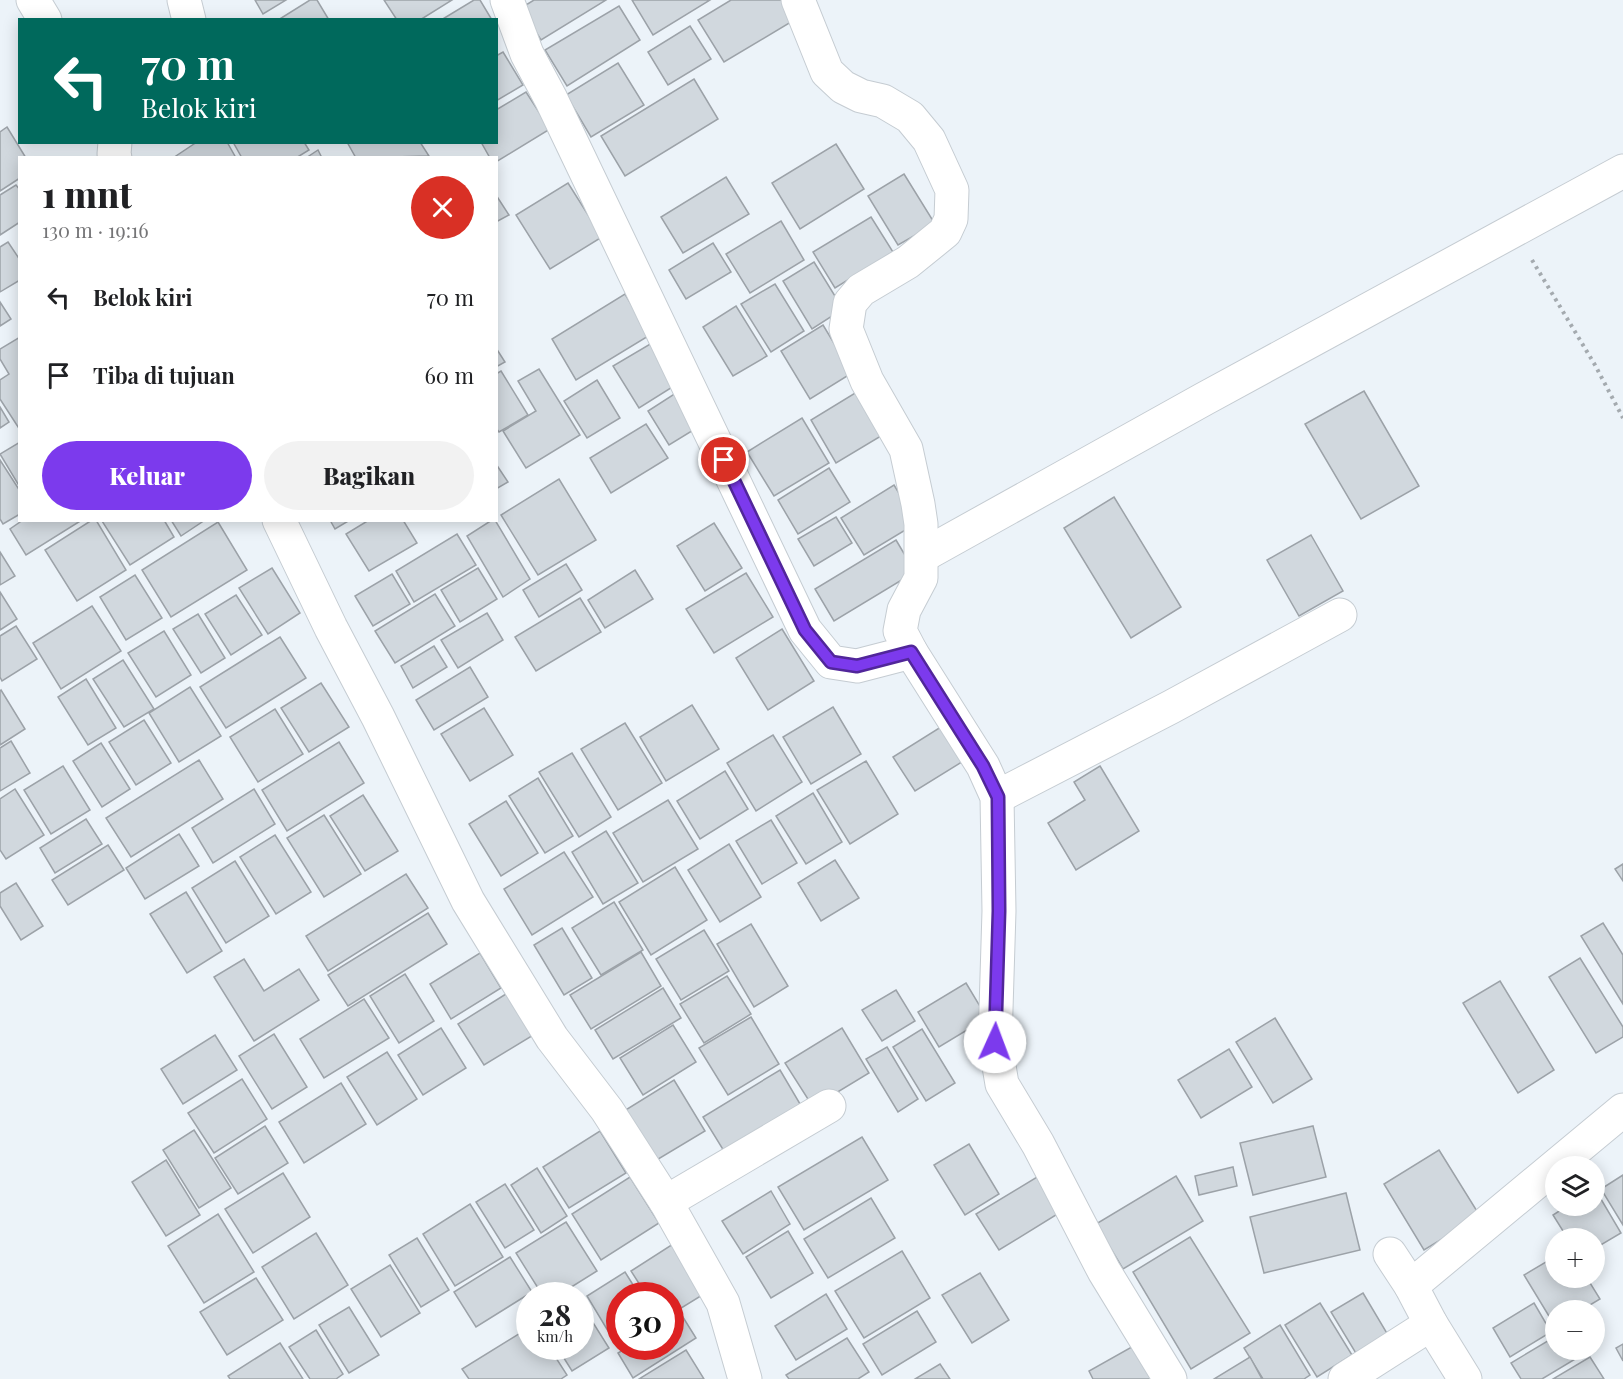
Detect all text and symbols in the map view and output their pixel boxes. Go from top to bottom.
text: 70 m [141,35,235,91]
icon: left [42,42,120,120]
text: Belok kiri [141,89,257,125]
text: 1 mnt [42,169,132,217]
button: close [411,176,474,239]
text: 130 m · 19:16 [42,216,149,243]
icon: left [42,281,75,314]
text: Belok kiri [93,282,192,312]
text: 70 m [427,282,474,312]
icon: arrive [42,359,75,392]
text: Tiba di tujuan [93,360,235,390]
text: 60 m [424,360,474,390]
pin [698,434,749,485]
button: Keluar [42,441,252,510]
button: Bagikan [264,441,474,510]
icon: arrive [707,443,740,476]
position arrow [963,1010,1027,1074]
map controls [1545,1156,1605,1360]
button: layers [1545,1156,1605,1216]
button: + [1545,1228,1605,1288]
speed limit sign: 30 [606,1282,684,1360]
text: 28 [539,1294,571,1334]
button: − [1545,1300,1605,1360]
text: km/h [537,1326,573,1346]

